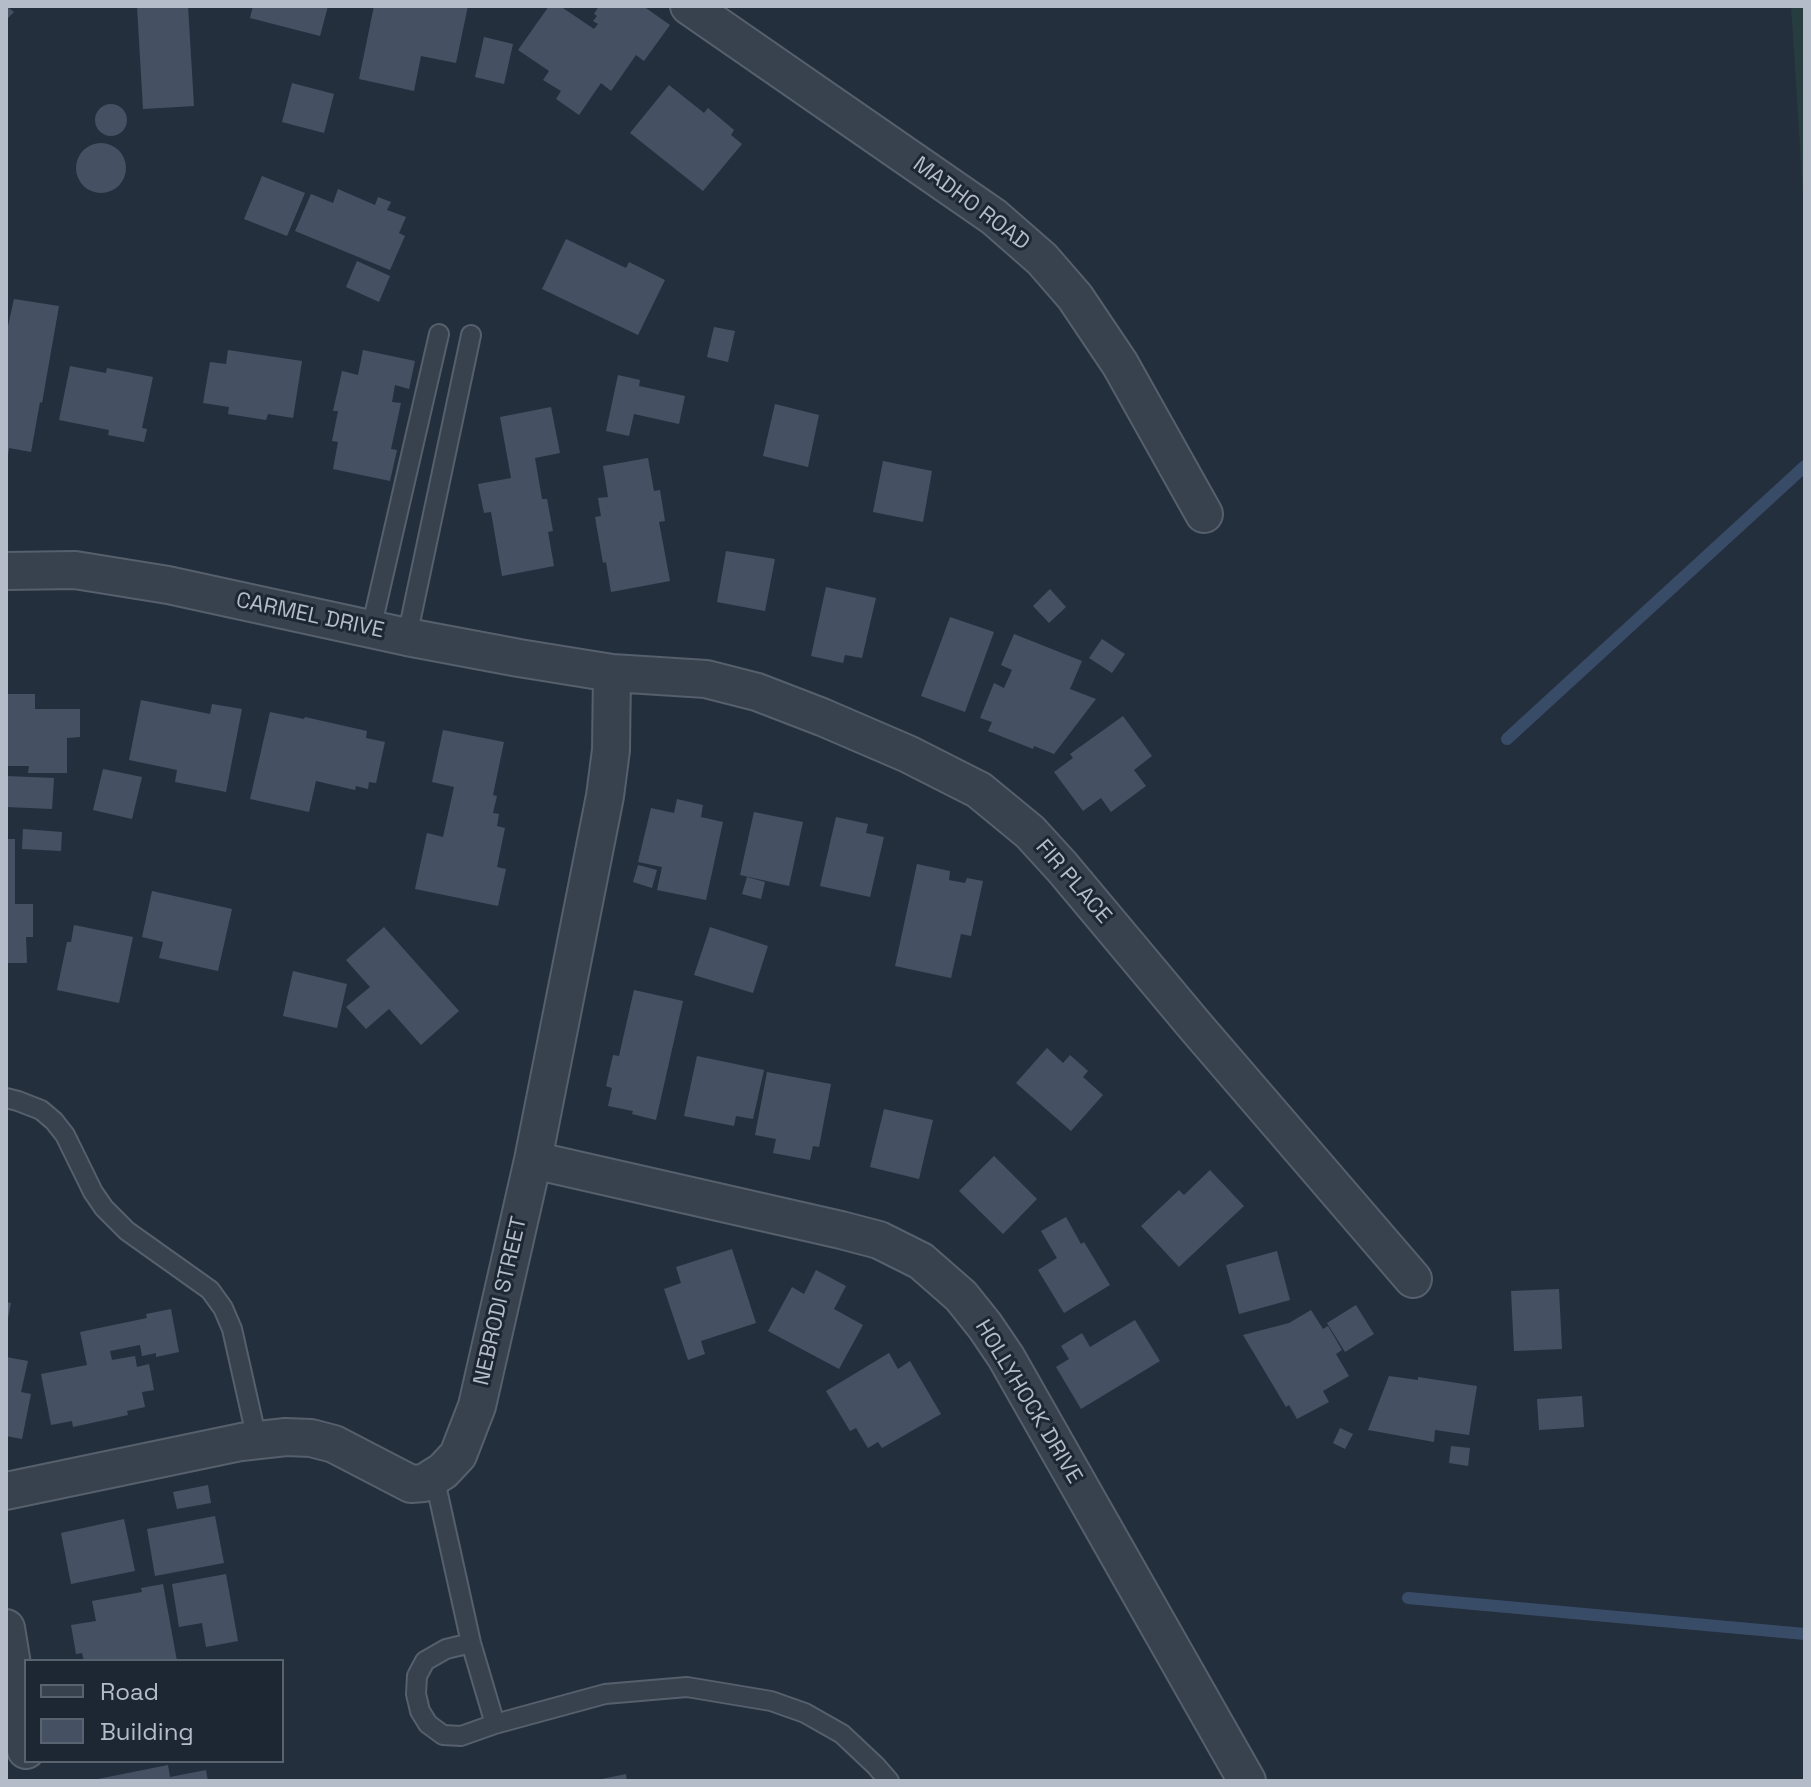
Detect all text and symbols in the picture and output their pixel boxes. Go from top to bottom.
street label: MADHO ROAD [908,152,1034,256]
street label: CARMEL DRIVE [234,587,386,645]
street label: FIR PLACE [1030,835,1116,929]
street label: NEBRODI STREET [469,1214,533,1388]
street label: HOLLYHOCK DRIVE [969,1315,1087,1489]
legend [24,1659,284,1763]
text: Road [100,1676,159,1707]
text: Building [100,1716,194,1747]

